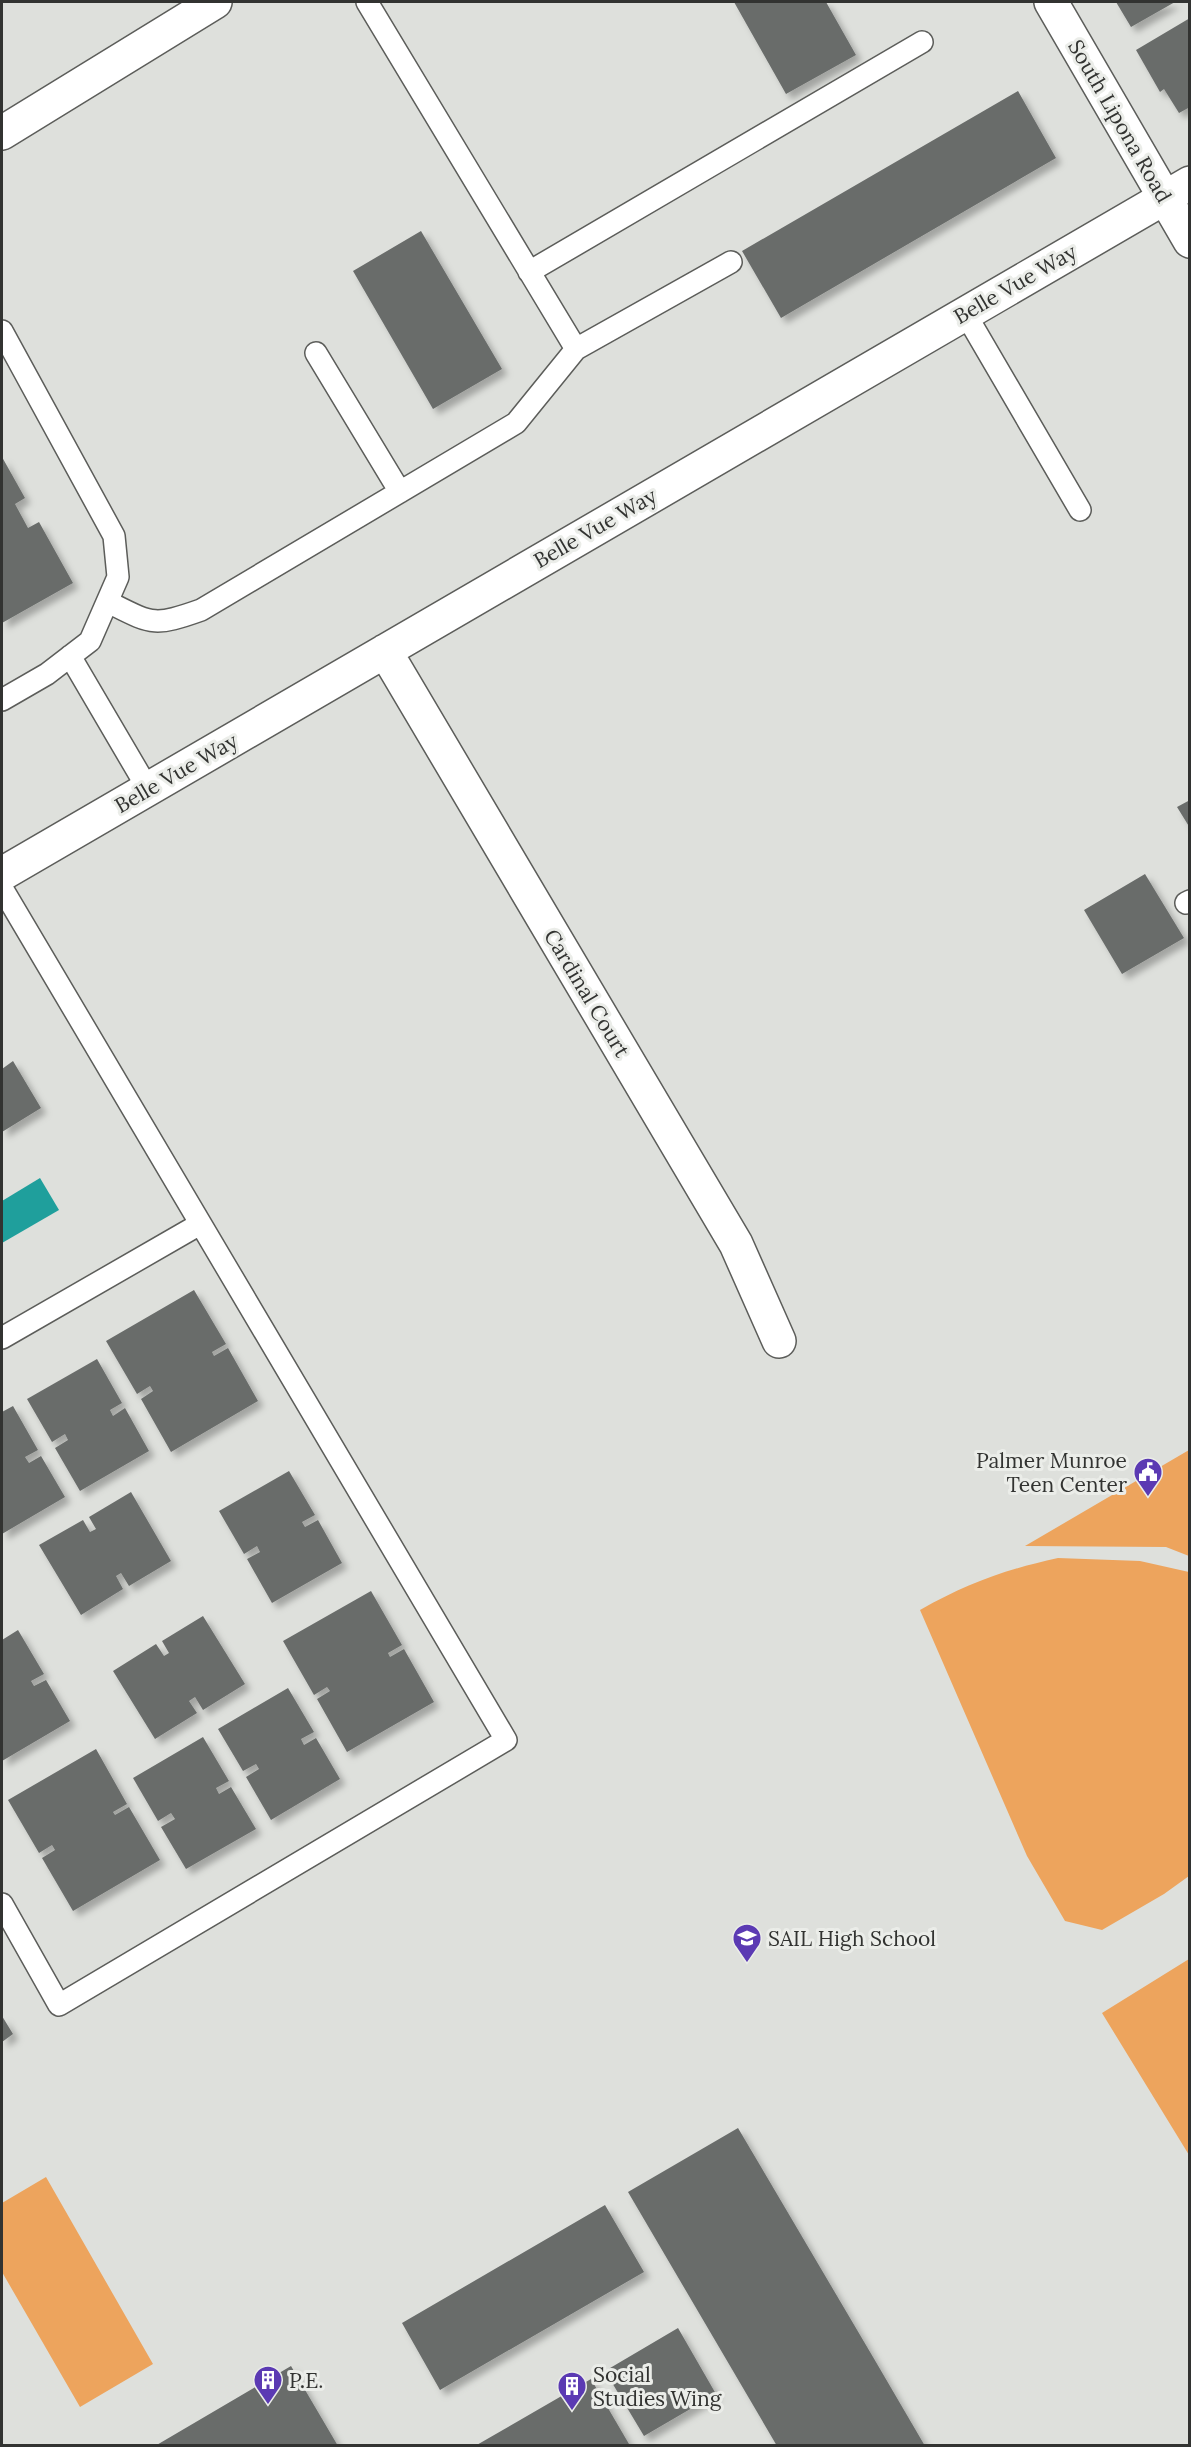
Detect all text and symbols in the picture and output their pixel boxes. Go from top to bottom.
street label: South Lipona Road [1062,35,1178,207]
street label: Belle Vue Way [949,238,1081,330]
street label: Belle Vue Way [529,482,661,574]
street label: Belle Vue Way [110,727,242,819]
street label: Cardinal Court [538,924,636,1063]
place label: Palmer Munroe Teen Center [976,1447,1127,1498]
public building icon: Palmer Munroe Teen Center [1132,1456,1164,1498]
school or university icon: SAIL High School [731,1922,763,1964]
place label: SAIL High School [768,1925,936,1952]
place label: Social Studies Wing [593,2361,722,2412]
building icon: P.E. [252,2364,284,2406]
place label: P.E. [289,2367,323,2394]
building icon: Social Studies Wing [556,2370,588,2412]

